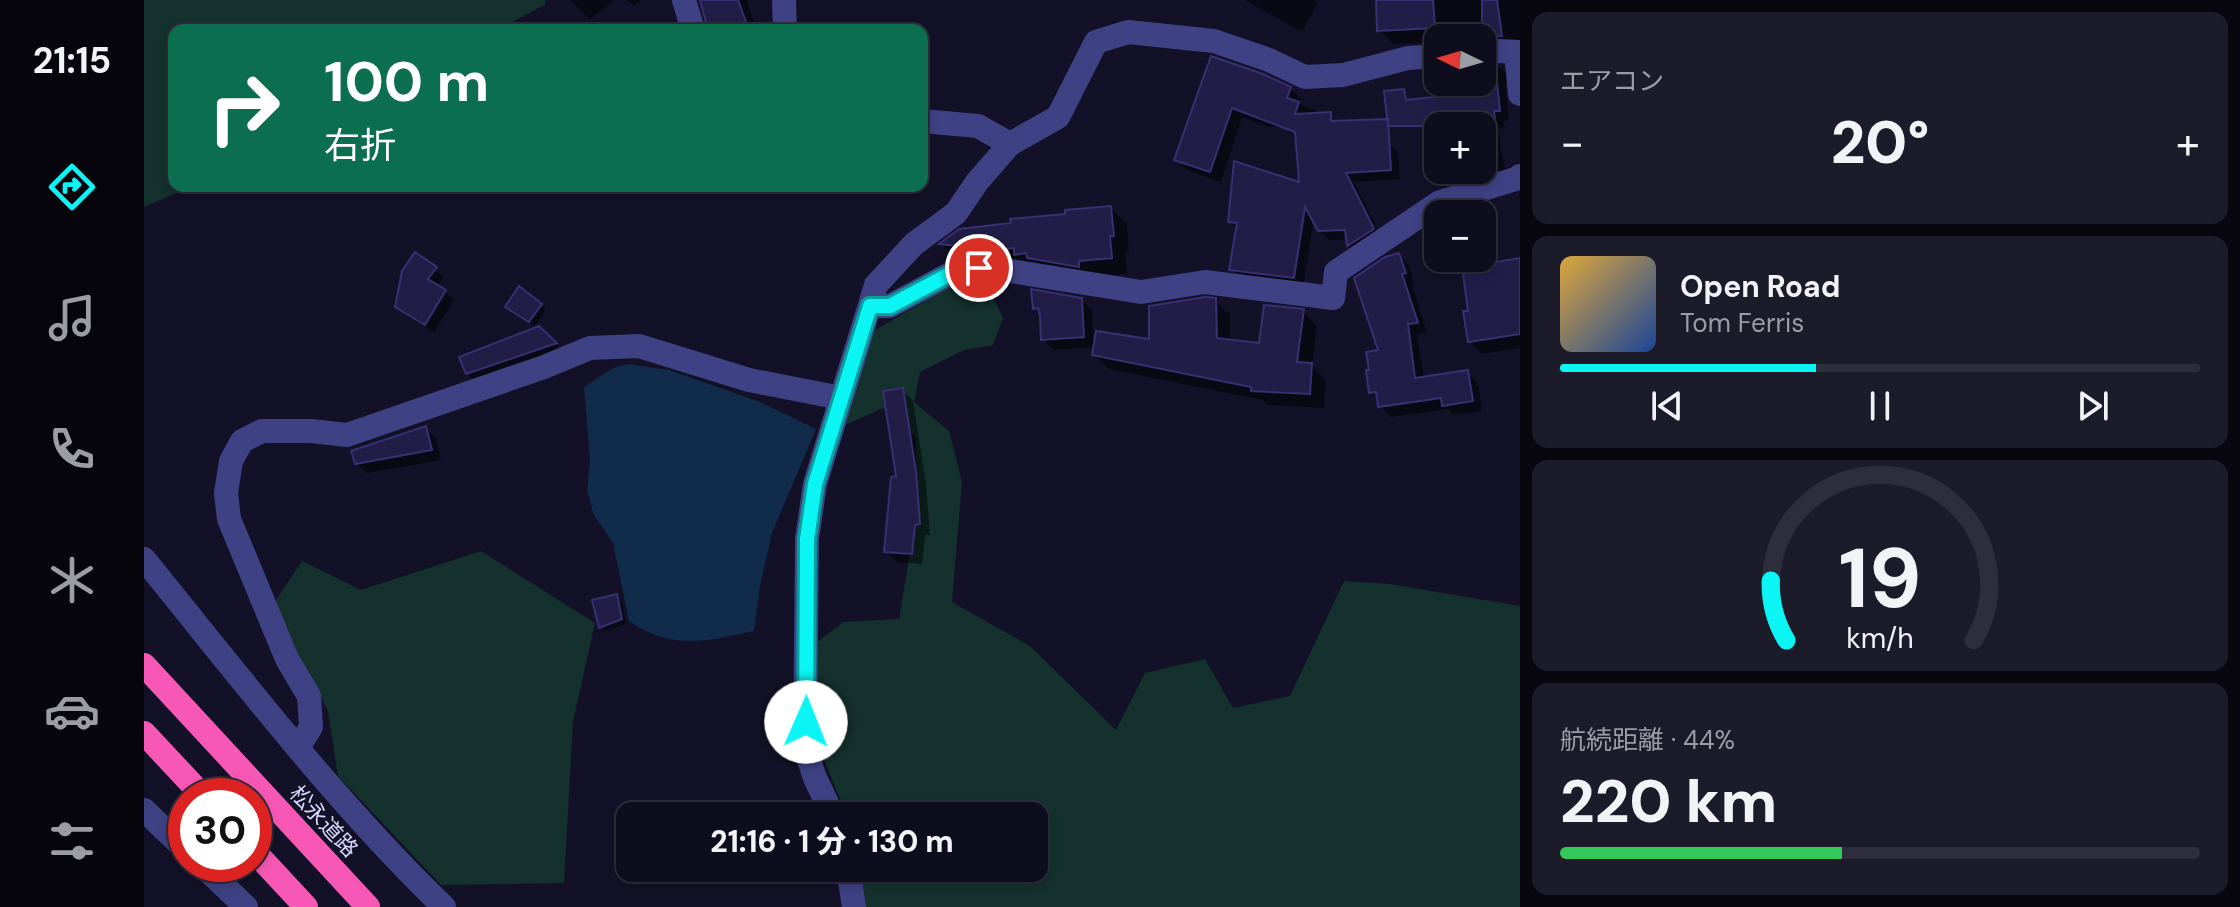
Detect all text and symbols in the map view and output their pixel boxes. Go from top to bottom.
north arrow [1424,24,1496,96]
map controls [1424,24,1496,272]
text: 21:15 [33,37,111,84]
text: 100 m [324,45,489,118]
icon: right [192,56,296,160]
text: エアコン [1560,64,1664,98]
text: 20° [1831,103,1929,182]
button: + [1424,112,1496,184]
text: − [1560,114,1584,172]
text: + [2176,114,2200,172]
text: 右折 [324,122,396,169]
icon: directions [44,159,100,215]
button: − [1424,200,1496,272]
pin [945,234,1013,302]
icon: arrive [957,246,1001,290]
text: Open Road [1680,267,1840,306]
icon: music [44,290,100,346]
text: Tom Ferris [1680,306,1804,340]
icon: previous [1645,384,1689,428]
icon: pause [1858,384,1902,428]
icon: next [2071,384,2115,428]
icon: phone [44,421,100,477]
text: 19 [1838,524,1922,633]
icon: climate [44,552,100,608]
text: km/h [1846,621,1914,658]
position arrow [764,680,848,764]
icon: car [44,683,100,739]
text: 航続距離 · 44% [1560,723,1735,757]
text: 220 km [1560,762,1777,841]
speed limit sign: 30 [168,778,272,882]
street label: 松永道路 [283,779,364,863]
icon: filters [44,813,100,869]
text: 21:16 · 1 分 · 130 m [710,822,954,861]

